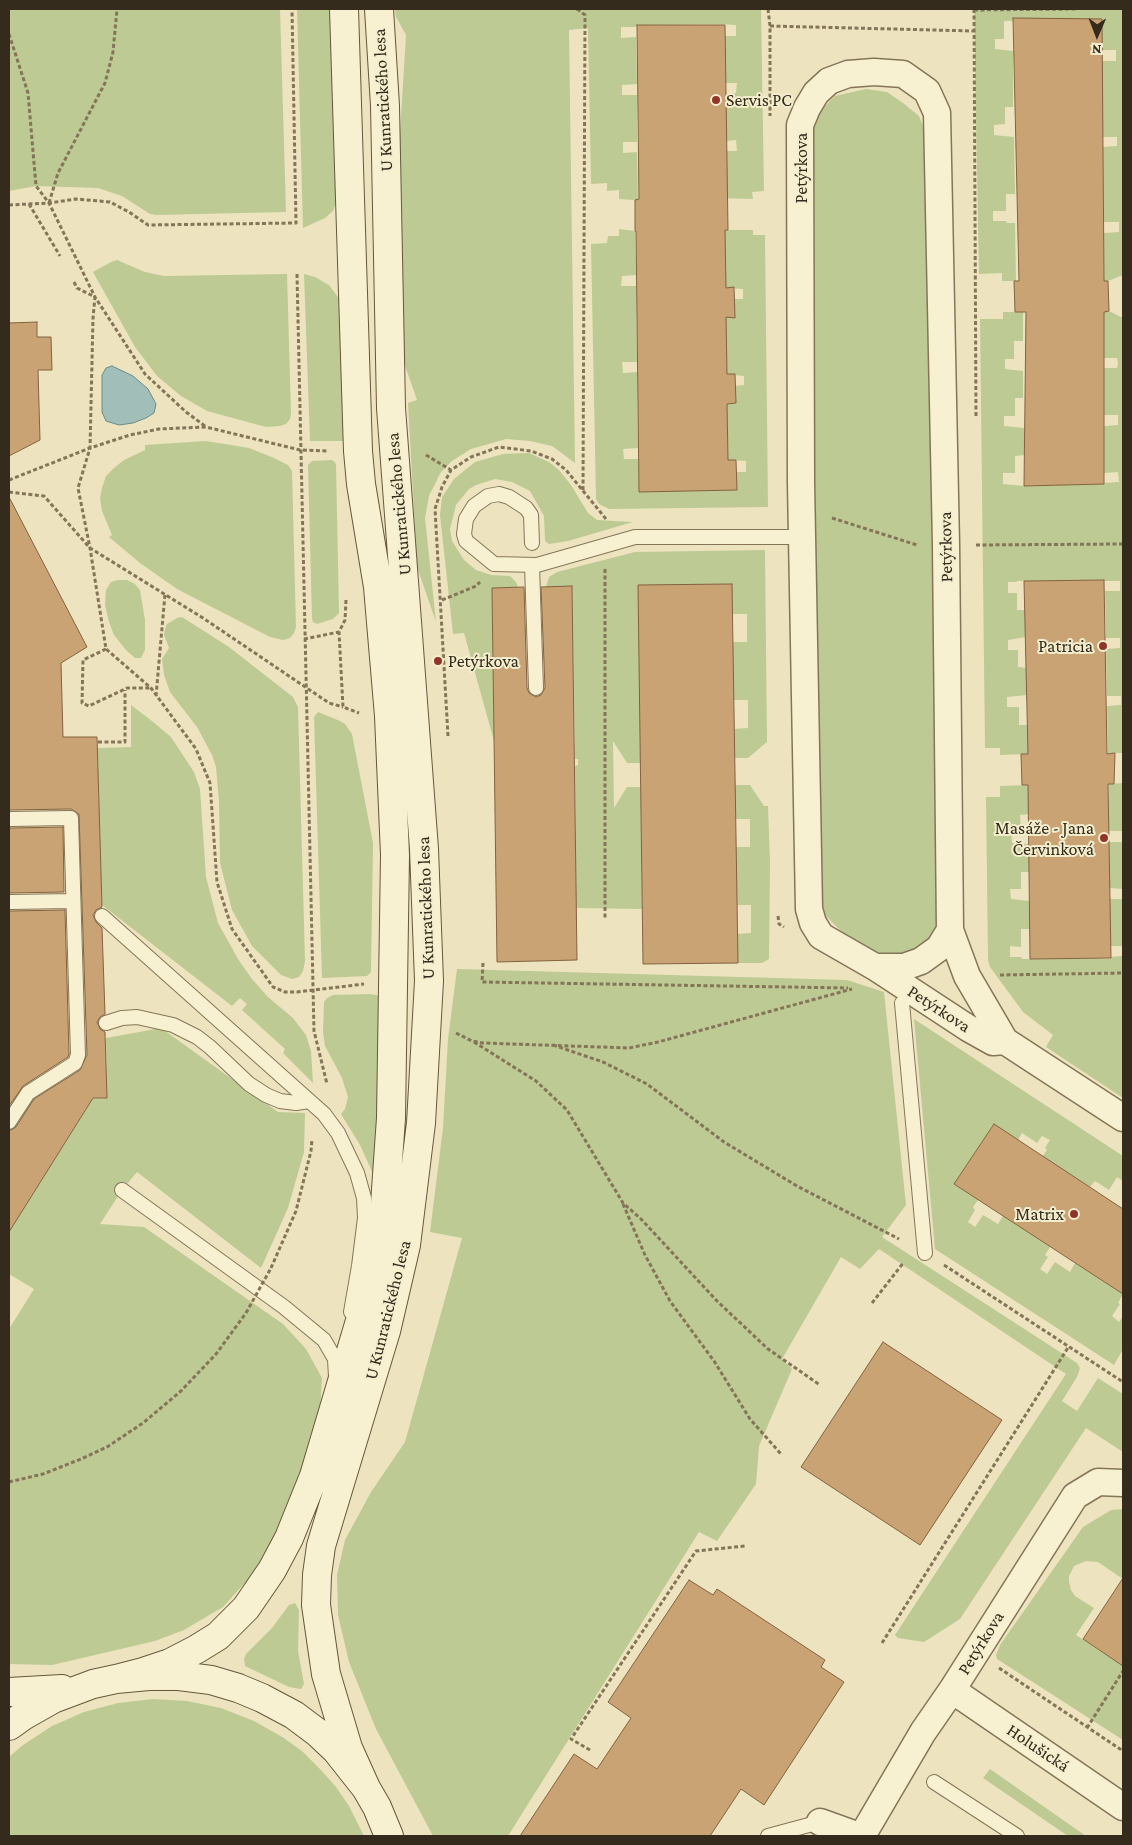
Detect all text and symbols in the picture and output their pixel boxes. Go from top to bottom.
north arrow [1072,10,1122,60]
street label: U Kunratického lesa [368,28,398,172]
text: N [1092,42,1102,58]
place label: Servis PC [726,89,792,111]
marker: Servis PC [710,94,722,106]
street label: Petýrkova [790,133,812,203]
street label: U Kunratického lesa [382,432,416,576]
street label: Petýrkova [935,511,957,583]
place label: Patricia [1038,635,1093,657]
marker: Patricia [1097,640,1109,652]
place label: Petýrkova [448,650,519,672]
marker: Petýrkova [432,655,444,667]
place label: Masáže - Jana Červinková [995,817,1094,860]
marker: Masáže - Jana Červinková [1098,832,1110,844]
street label: U Kunratického lesa [413,836,439,980]
street label: Petýrkova [903,981,975,1037]
place label: Matrix [1015,1203,1064,1225]
marker: Matrix [1068,1208,1080,1220]
street label: U Kunratického lesa [360,1238,416,1382]
street label: Petýrkova [953,1607,1009,1679]
street label: Holušická [1003,1719,1073,1777]

